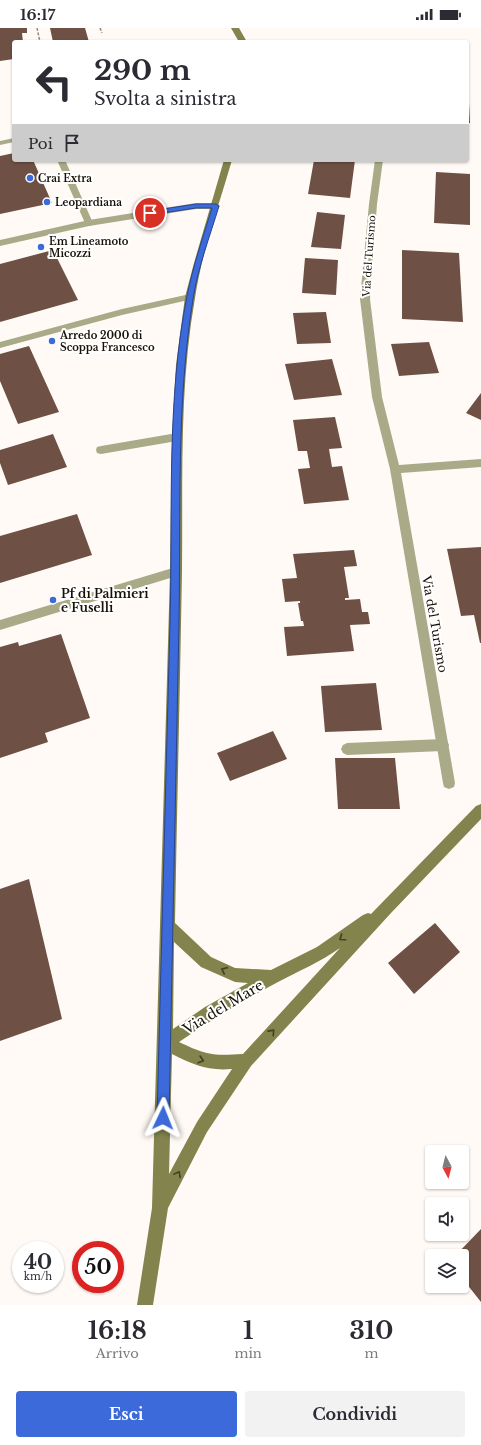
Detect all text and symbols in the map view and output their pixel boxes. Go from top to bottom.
text: 16:17 [20,5,55,24]
text: 290 m [94,53,191,88]
icon: left [28,56,80,108]
text: Svolta a sinistra [94,88,237,110]
icon: arrive [61,132,83,154]
text: Poi [28,134,53,153]
place label: Crai Extra [38,172,92,185]
marker: Crai Extra [25,173,35,183]
place label: Leopardiana [55,196,122,209]
pin [133,196,167,230]
marker: Leopardiana [42,197,52,207]
icon: arrive [139,202,161,224]
street label: Via del Turismo [360,214,378,298]
place label: Em Lineamoto Micozzi [49,235,129,260]
marker: Em Lineamoto Micozzi [36,242,46,252]
place label: Arredo 2000 di Scoppa Francesco [59,329,155,354]
marker: Arredo 2000 di Scoppa Francesco [47,336,57,346]
street label: Via del Turismo [419,573,451,674]
place label: Pf di Palmieri e Fuselli [61,586,149,615]
marker: Pf di Palmieri e Fuselli [48,595,58,605]
one-way arrow [339,933,346,941]
one-way arrow [220,967,228,975]
street label: Via del Mare [179,976,267,1039]
one-way arrow [267,1029,275,1037]
one-way arrow [197,1055,204,1063]
position arrow [142,1097,184,1139]
north arrow [425,1145,469,1189]
map controls [425,1145,469,1293]
one-way arrow [173,1170,181,1178]
button: sound [425,1197,469,1241]
speed limit sign: 50 [72,1241,124,1293]
button: layers [425,1249,469,1293]
text: 40 [24,1250,52,1274]
text: km/h [24,1270,52,1283]
text: 16:18 [88,1316,147,1345]
text: 1 [243,1316,253,1345]
text: 310 [349,1316,393,1345]
text: Arrivo [96,1345,139,1362]
text: min [234,1345,262,1362]
text: m [364,1345,378,1362]
button: Esci [16,1391,237,1437]
button: Condividi [245,1391,465,1437]

